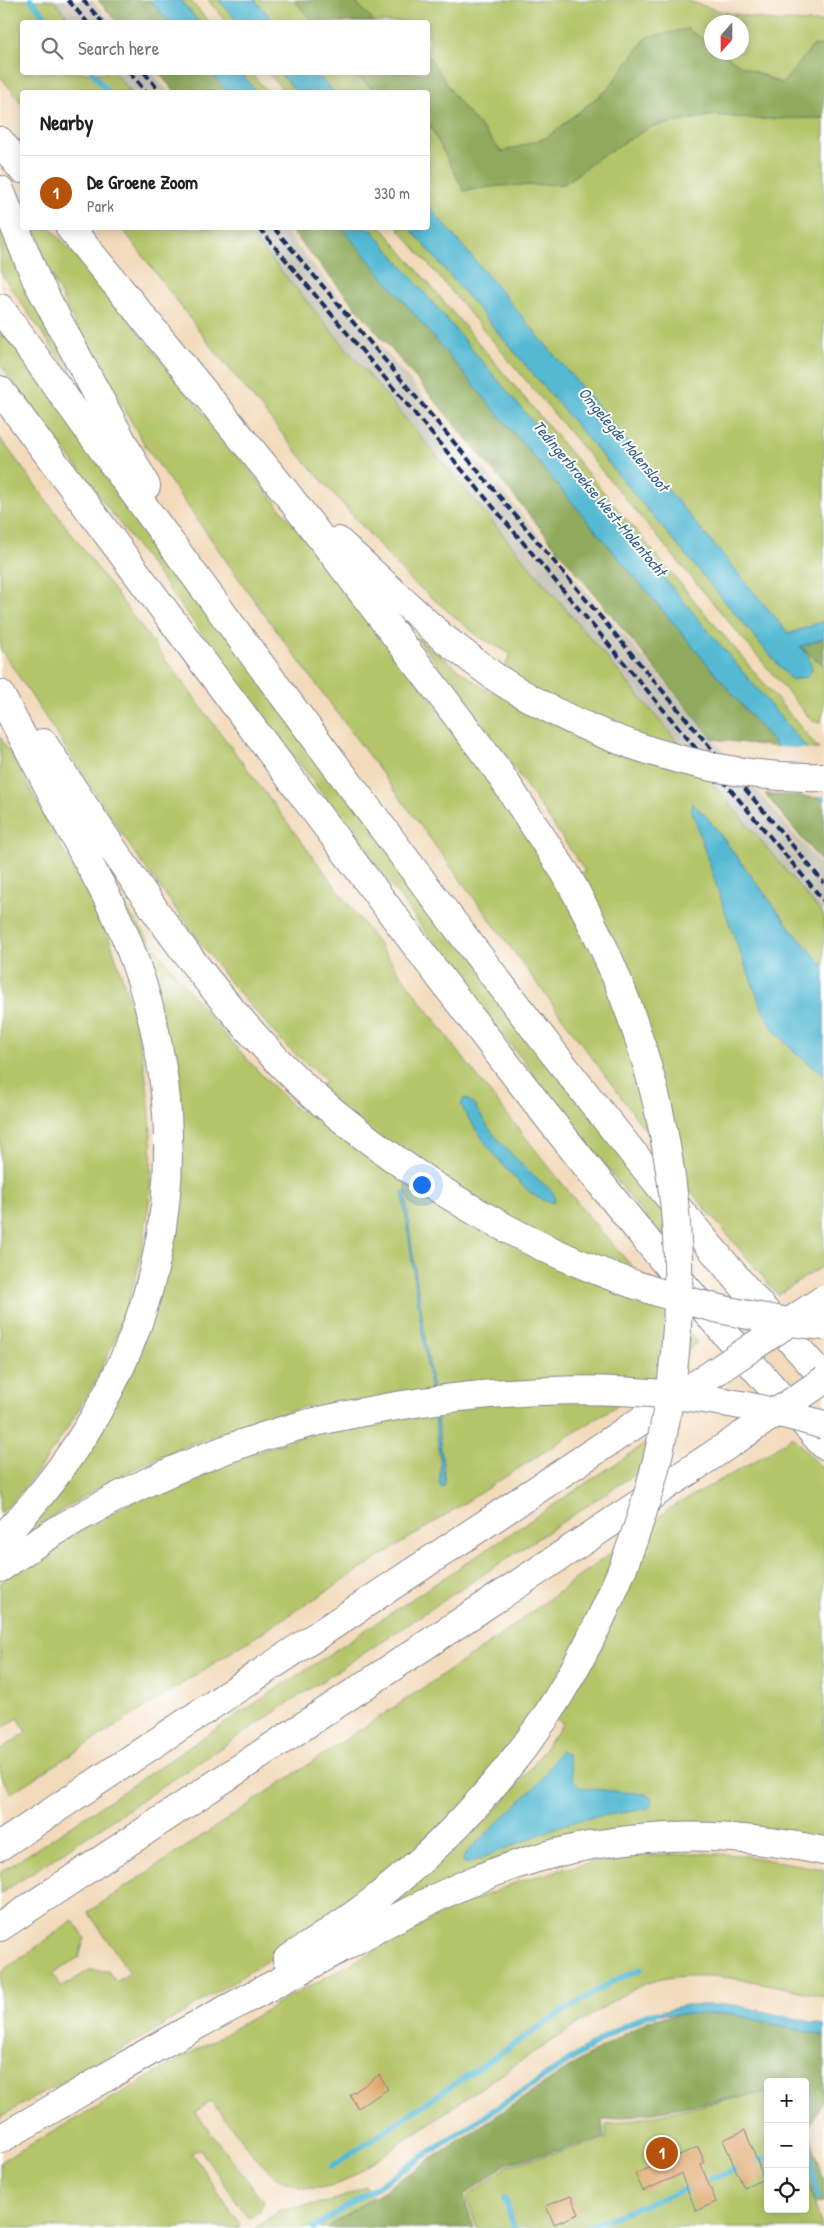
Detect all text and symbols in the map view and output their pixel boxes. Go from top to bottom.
north arrow [704,15,749,60]
search box [20,20,430,75]
icon: search [38,34,66,62]
text: Search here [78,35,159,61]
text: Nearby [40,108,93,137]
text: De Groene Zoom [87,169,198,195]
text: 1 [53,182,59,204]
text: 330 m [374,182,410,204]
text: Park [87,195,114,217]
water label: Omgelegde Molensloot [574,382,676,498]
water label: Tedingerbroekse West-Molentocht [528,415,674,583]
your location [409,1172,435,1198]
map controls [764,2078,809,2213]
button: + [764,2078,809,2123]
button: − [764,2123,809,2168]
pin: 1 [646,2134,678,2172]
button: locate [764,2168,809,2213]

